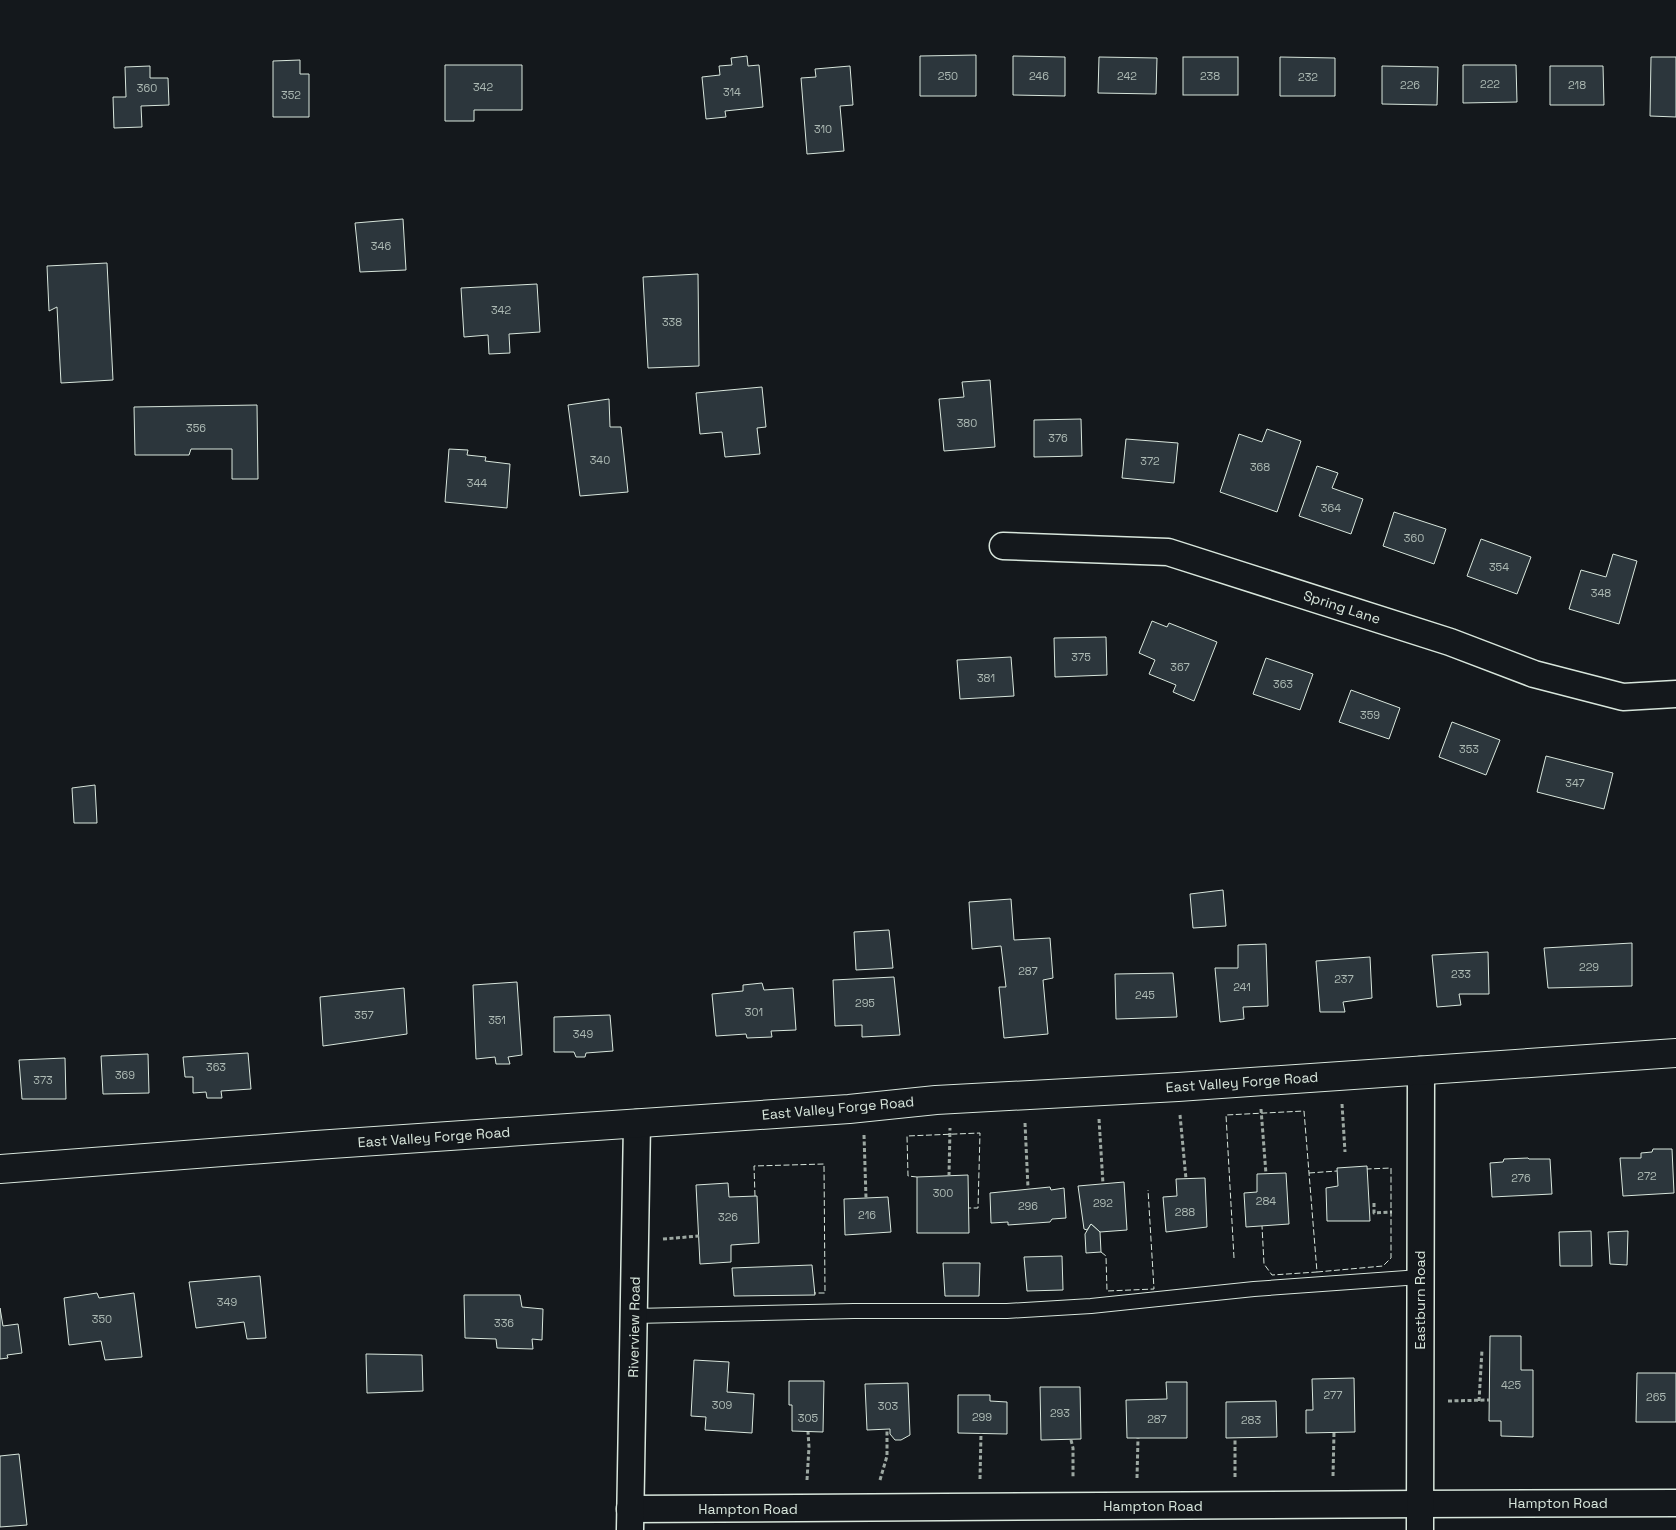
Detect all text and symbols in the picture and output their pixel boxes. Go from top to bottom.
house number: 250 [938,69,958,83]
house number: 246 [1029,69,1049,83]
house number: 242 [1117,69,1137,83]
house number: 238 [1200,69,1220,83]
house number: 232 [1298,70,1318,84]
house number: 222 [1480,77,1500,91]
house number: 226 [1400,78,1420,92]
house number: 218 [1568,78,1586,92]
house number: 342 [473,80,493,94]
house number: 360 [137,81,157,95]
house number: 314 [723,85,741,99]
house number: 352 [281,88,301,102]
house number: 310 [814,122,832,136]
house number: 346 [371,239,391,253]
house number: 342 [491,303,511,317]
house number: 338 [662,315,682,329]
house number: 380 [957,416,977,430]
house number: 356 [186,421,206,435]
house number: 376 [1048,431,1068,445]
house number: 340 [590,453,610,467]
house number: 372 [1140,454,1160,468]
house number: 368 [1250,460,1270,474]
house number: 344 [467,476,487,490]
house number: 364 [1321,501,1341,515]
house number: 360 [1404,531,1424,545]
house number: 354 [1489,560,1509,574]
street label: Spring Lane [1301,586,1383,628]
house number: 348 [1591,586,1611,600]
house number: 375 [1071,650,1091,664]
house number: 367 [1170,660,1190,674]
house number: 381 [977,671,995,685]
house number: 363 [1273,677,1293,691]
house number: 359 [1360,708,1380,722]
house number: 353 [1459,742,1479,756]
house number: 347 [1565,776,1585,790]
house number: 229 [1579,960,1599,974]
house number: 287 [1018,964,1038,978]
house number: 233 [1451,967,1471,981]
house number: 237 [1334,972,1354,986]
house number: 241 [1233,980,1251,994]
house number: 245 [1135,988,1155,1002]
house number: 295 [855,996,875,1010]
house number: 301 [745,1005,763,1019]
house number: 357 [354,1008,374,1022]
house number: 351 [488,1013,506,1027]
house number: 349 [573,1027,593,1041]
house number: 363 [206,1060,226,1074]
house number: 369 [115,1068,135,1082]
street label: East Valley Forge Road [1165,1068,1319,1096]
house number: 373 [33,1073,53,1087]
street label: East Valley Forge Road [761,1092,915,1124]
street label: East Valley Forge Road [357,1123,511,1151]
house number: 272 [1637,1169,1657,1183]
house number: 276 [1511,1171,1531,1185]
house number: 300 [933,1186,953,1200]
house number: 284 [1256,1194,1276,1208]
house number: 292 [1093,1196,1113,1210]
house number: 296 [1018,1199,1038,1213]
house number: 288 [1175,1205,1195,1219]
house number: 216 [858,1208,876,1222]
house number: 326 [718,1210,738,1224]
street label: Eastburn Road [1411,1251,1429,1349]
street label: Riverview Road [624,1276,644,1378]
house number: 349 [217,1295,237,1309]
house number: 350 [92,1312,112,1326]
house number: 336 [494,1316,514,1330]
house number: 425 [1501,1378,1521,1392]
house number: 277 [1324,1388,1342,1402]
house number: 265 [1646,1390,1666,1404]
house number: 309 [712,1398,732,1412]
house number: 303 [878,1399,899,1413]
house number: 293 [1050,1406,1070,1420]
house number: 299 [972,1410,992,1424]
house number: 305 [798,1411,819,1425]
house number: 287 [1147,1412,1167,1426]
house number: 283 [1241,1413,1261,1427]
street label: Hampton Road [1508,1494,1608,1512]
street label: Hampton Road [1103,1497,1203,1515]
street label: Hampton Road [698,1500,798,1518]

